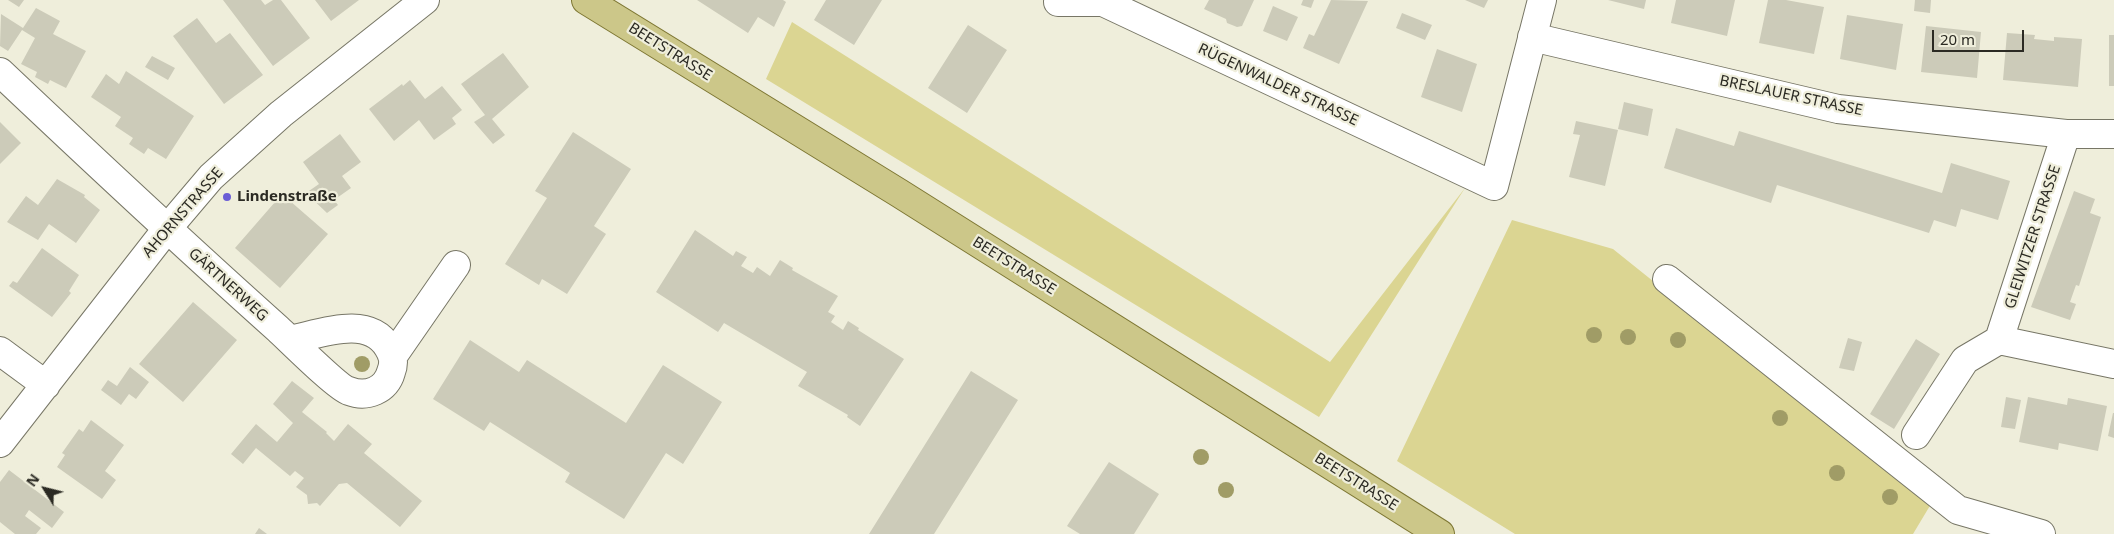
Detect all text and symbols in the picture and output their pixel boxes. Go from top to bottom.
street label: BEETSTRASSE [625,19,715,85]
scale bar [1934,20,2026,52]
text: 20 m [1940,29,1975,49]
street label: RÜGENWALDER STRASSE [1195,40,1361,130]
street label: BRESLAUER STRASSE [1718,72,1864,120]
street label: GLEIWITZER STRASSE [2001,163,2065,311]
street label: AHORNSTRASSE [139,164,227,262]
place label: Lindenstraße [237,188,337,206]
marker: Lindenstraße [221,191,233,203]
street label: BEETSTRASSE [969,233,1059,299]
street label: GÄRTNERWEG [185,245,271,325]
street label: BEETSTRASSE [1311,449,1401,515]
north arrow [20,464,70,514]
text: N [21,470,43,490]

